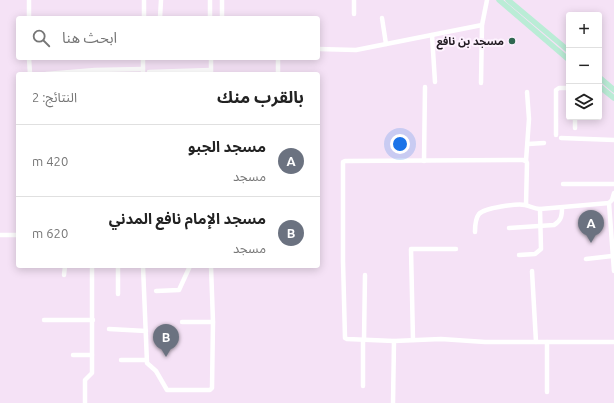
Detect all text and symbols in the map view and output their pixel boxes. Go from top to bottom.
map controls [566,12,602,120]
button: + [566,12,602,48]
search box [16,16,320,60]
icon: search [30,27,52,49]
text: ابحث هنا [62,29,117,46]
place label: مسجد بن نافع [437,35,504,50]
marker: مسجد بن نافع [507,36,517,46]
button: − [566,48,602,84]
button: layers [566,84,602,120]
text: بالقرب منك [217,87,304,106]
text: النتائج: 2 [32,90,77,104]
your location [390,134,410,154]
text: مسجد الجبو [188,138,266,155]
text: 420 m [32,154,68,168]
text: A [286,154,296,168]
text: مسجد [233,169,266,183]
text: مسجد الإمام نافع المدني [109,210,266,227]
pin: A [578,210,604,243]
text: 620 m [32,226,68,240]
text: B [287,226,295,240]
text: مسجد [233,241,266,255]
pin: B [153,324,179,357]

